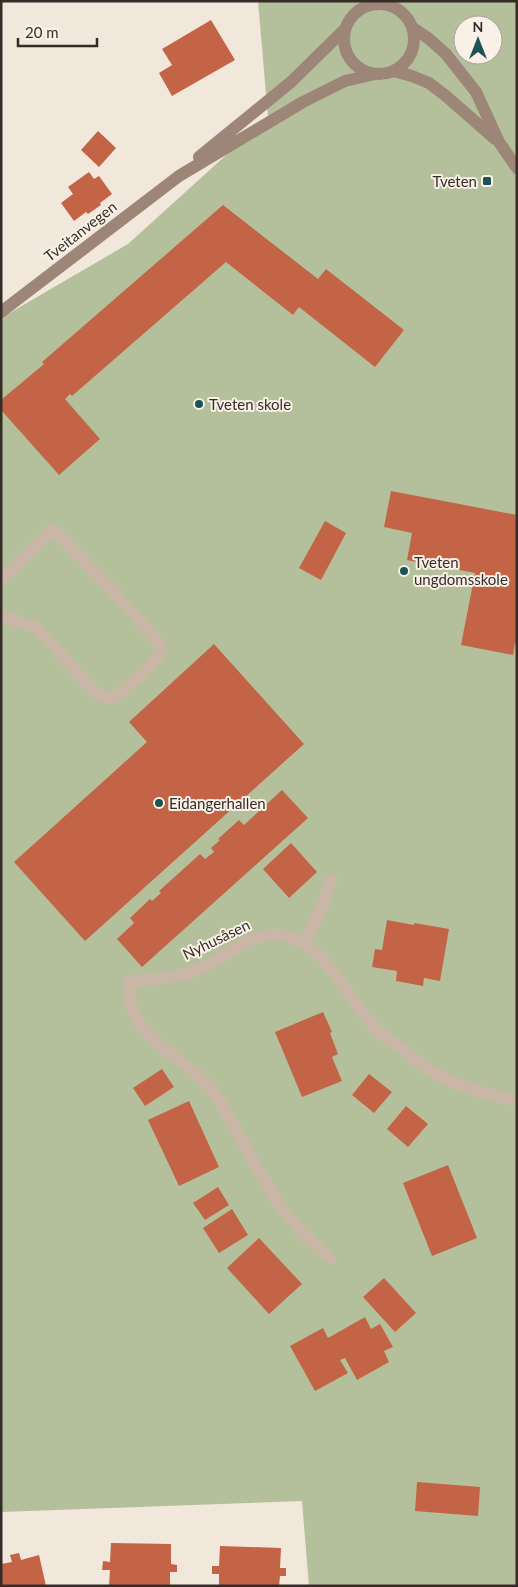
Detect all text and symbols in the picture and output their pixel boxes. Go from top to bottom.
scale bar [18,15,96,47]
north arrow [453,15,503,65]
text: N [473,18,483,35]
text: 20 m [25,23,59,41]
place label: Tveten [432,172,477,190]
marker: Tveten [481,175,493,187]
street label: Tveitanvegen [40,197,120,265]
place label: Tveten skole [209,395,291,413]
marker: Tveten skole [193,398,205,410]
place label: Tveten ungdomsskole [414,553,508,588]
marker: Tveten ungdomsskole [398,565,410,577]
place label: Eidangerhallen [169,794,266,812]
marker: Eidangerhallen [153,797,165,809]
street label: Nyhusåsen [179,915,253,963]

